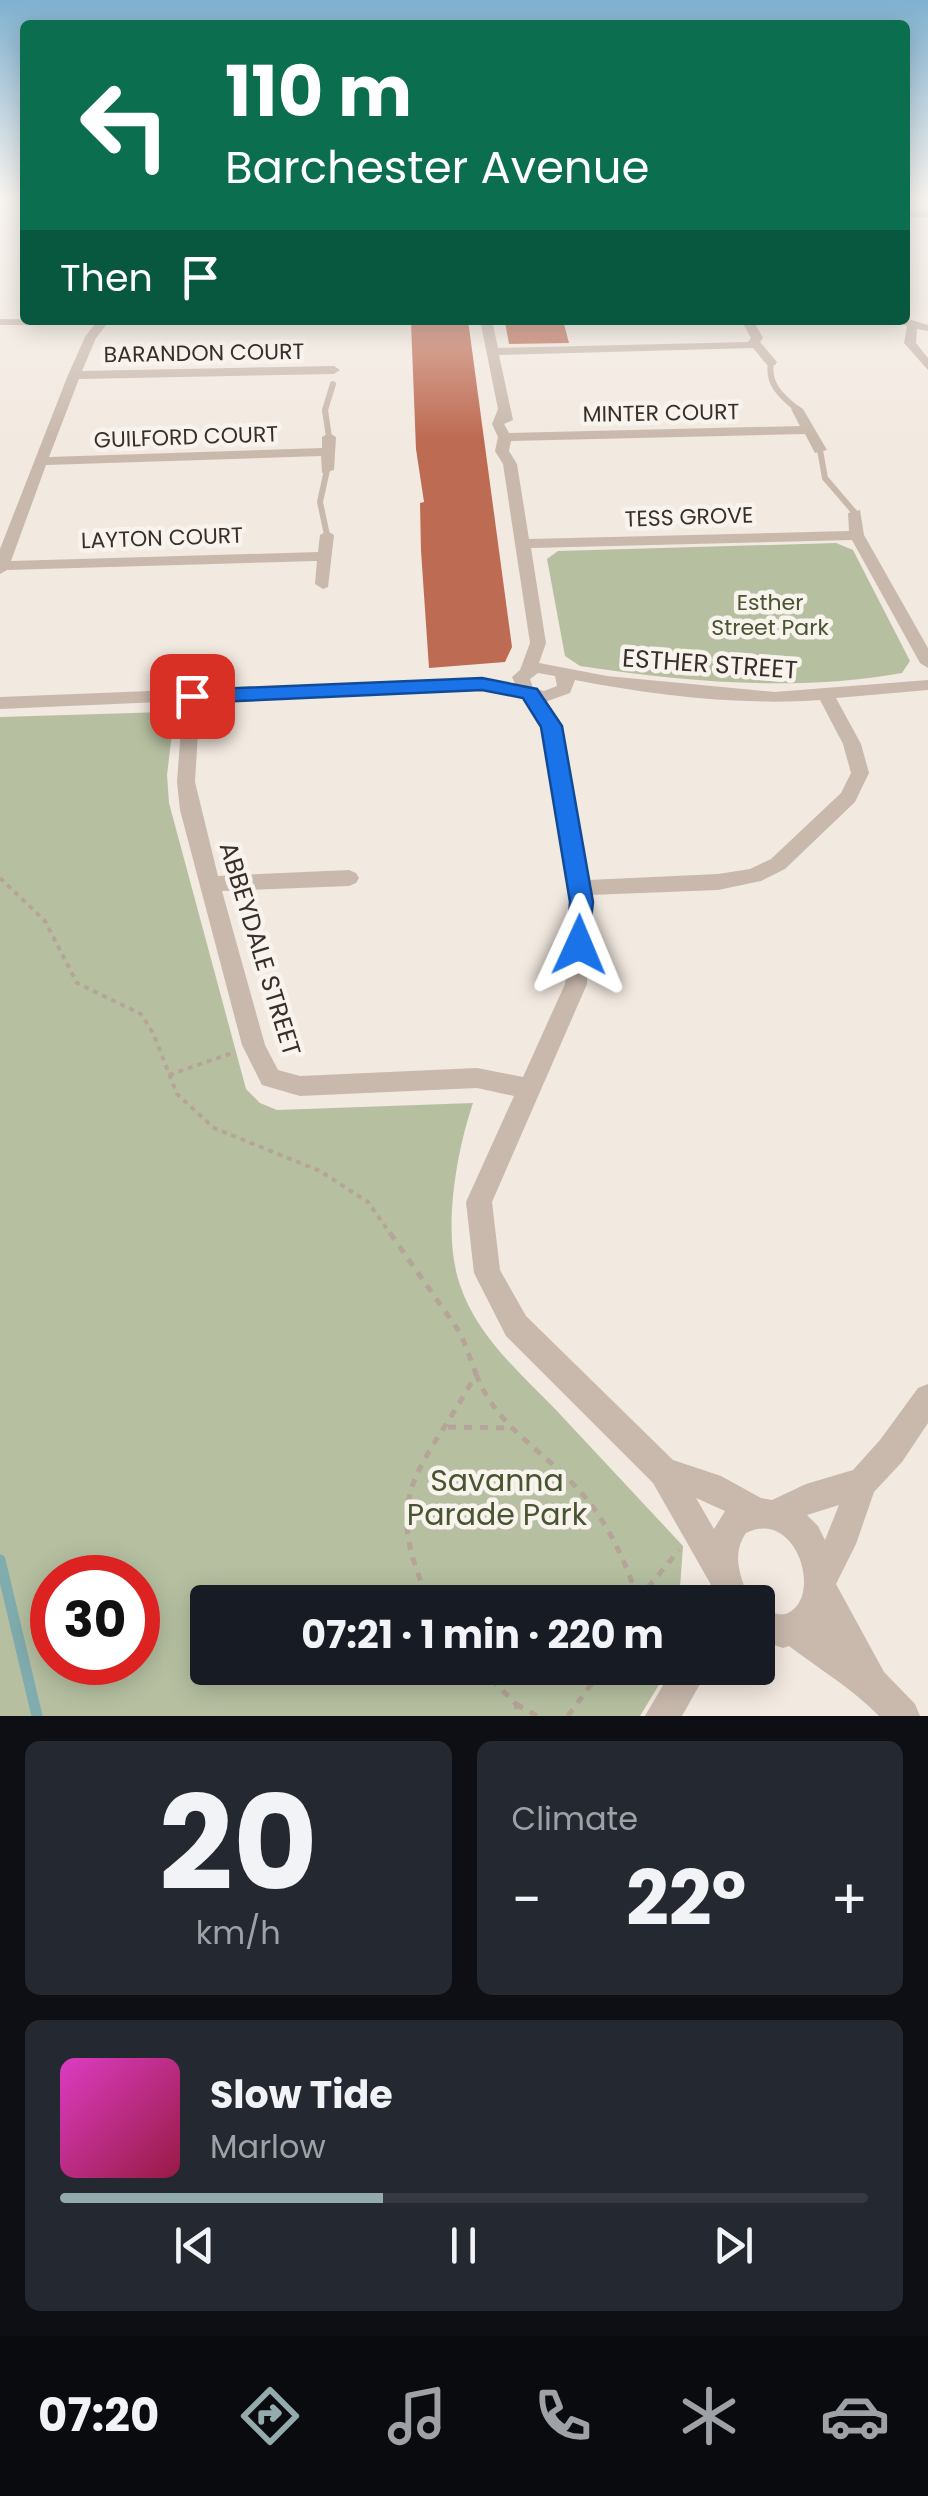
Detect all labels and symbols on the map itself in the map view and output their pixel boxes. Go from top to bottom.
street label: BARANDON COURT [103,336,305,370]
street label: MINTER COURT [582,396,740,430]
street label: GUILFORD COURT [93,418,279,456]
street label: TESS GROVE [624,499,754,535]
street label: LAYTON COURT [80,520,244,556]
park label: Esther Street Park [711,587,829,643]
street label: ESTHER STREET [621,640,799,688]
pin [150,654,235,739]
street label: ABBEYDALE STREET [211,838,309,1060]
position arrow [527,893,631,997]
park label: Savanna Parade Park [407,1459,588,1536]
speed limit sign: 30 [30,1555,160,1685]

